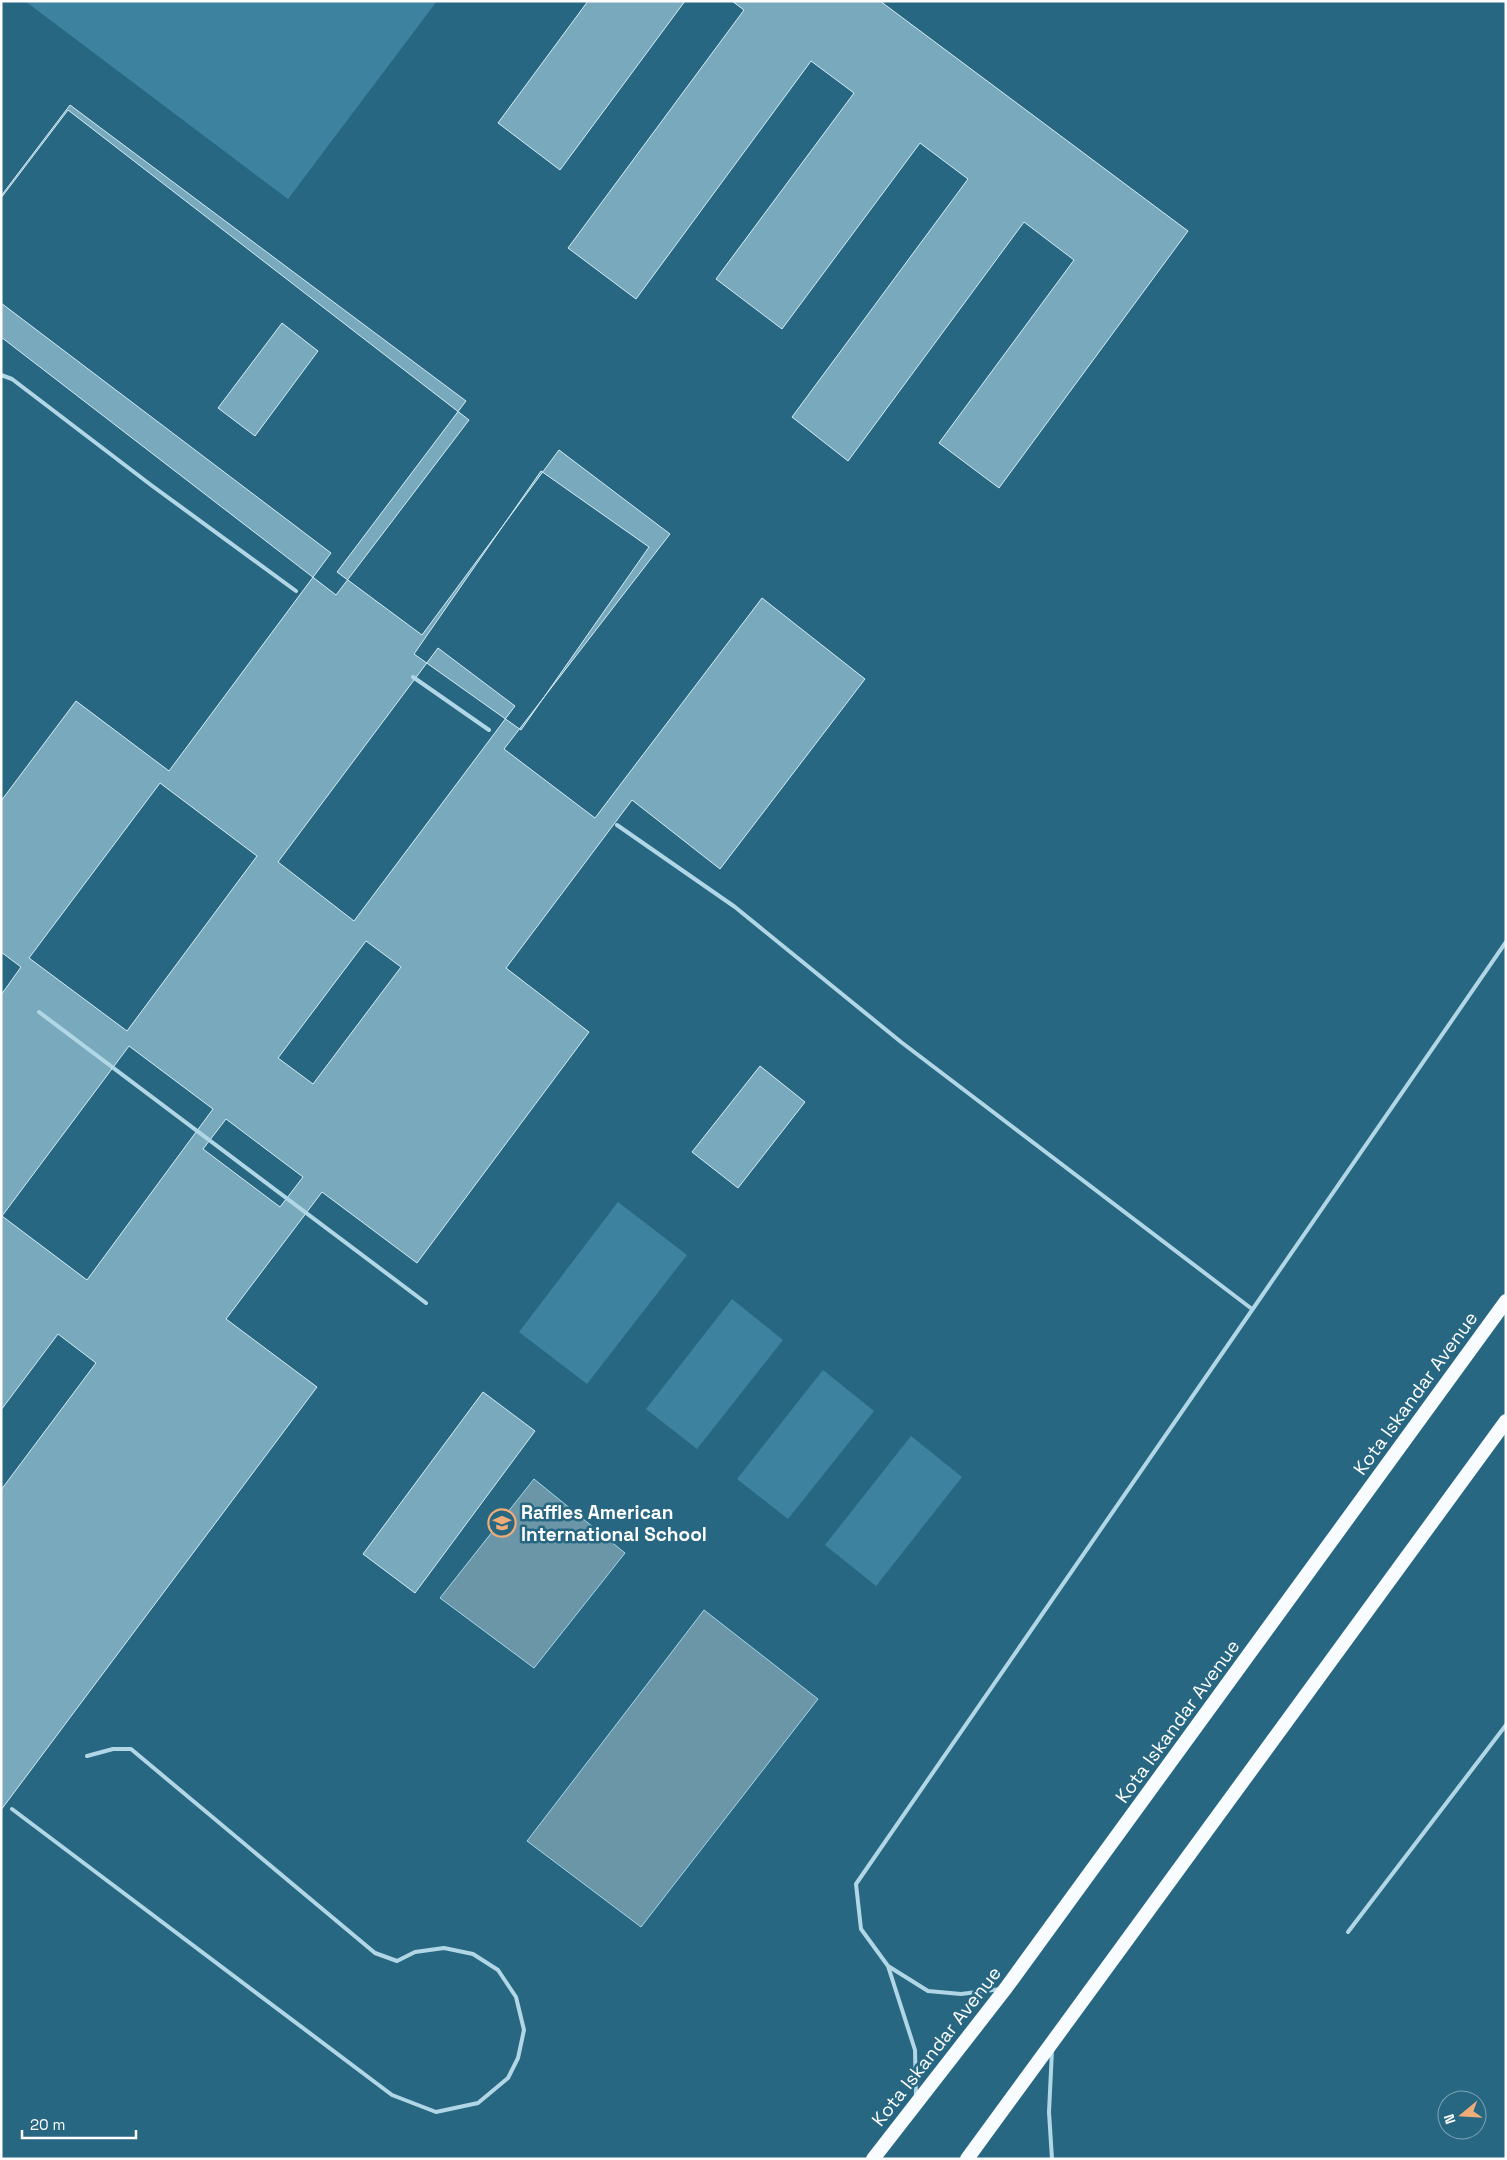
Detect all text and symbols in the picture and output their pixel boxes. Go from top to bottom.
street label: Kota Iskandar Avenue [1348,1307,1483,1480]
place label: Raffles American International School [521,1500,707,1547]
school or university icon: Raffles American International School [487,1508,517,1538]
street label: Kota Iskandar Avenue [1110,1635,1245,1808]
street label: Kota Iskandar Avenue [866,1961,1007,2131]
north arrow [1437,2090,1487,2140]
scale bar [22,2108,136,2140]
text: N [1440,2112,1460,2126]
text: 20 m [30,2115,65,2134]

